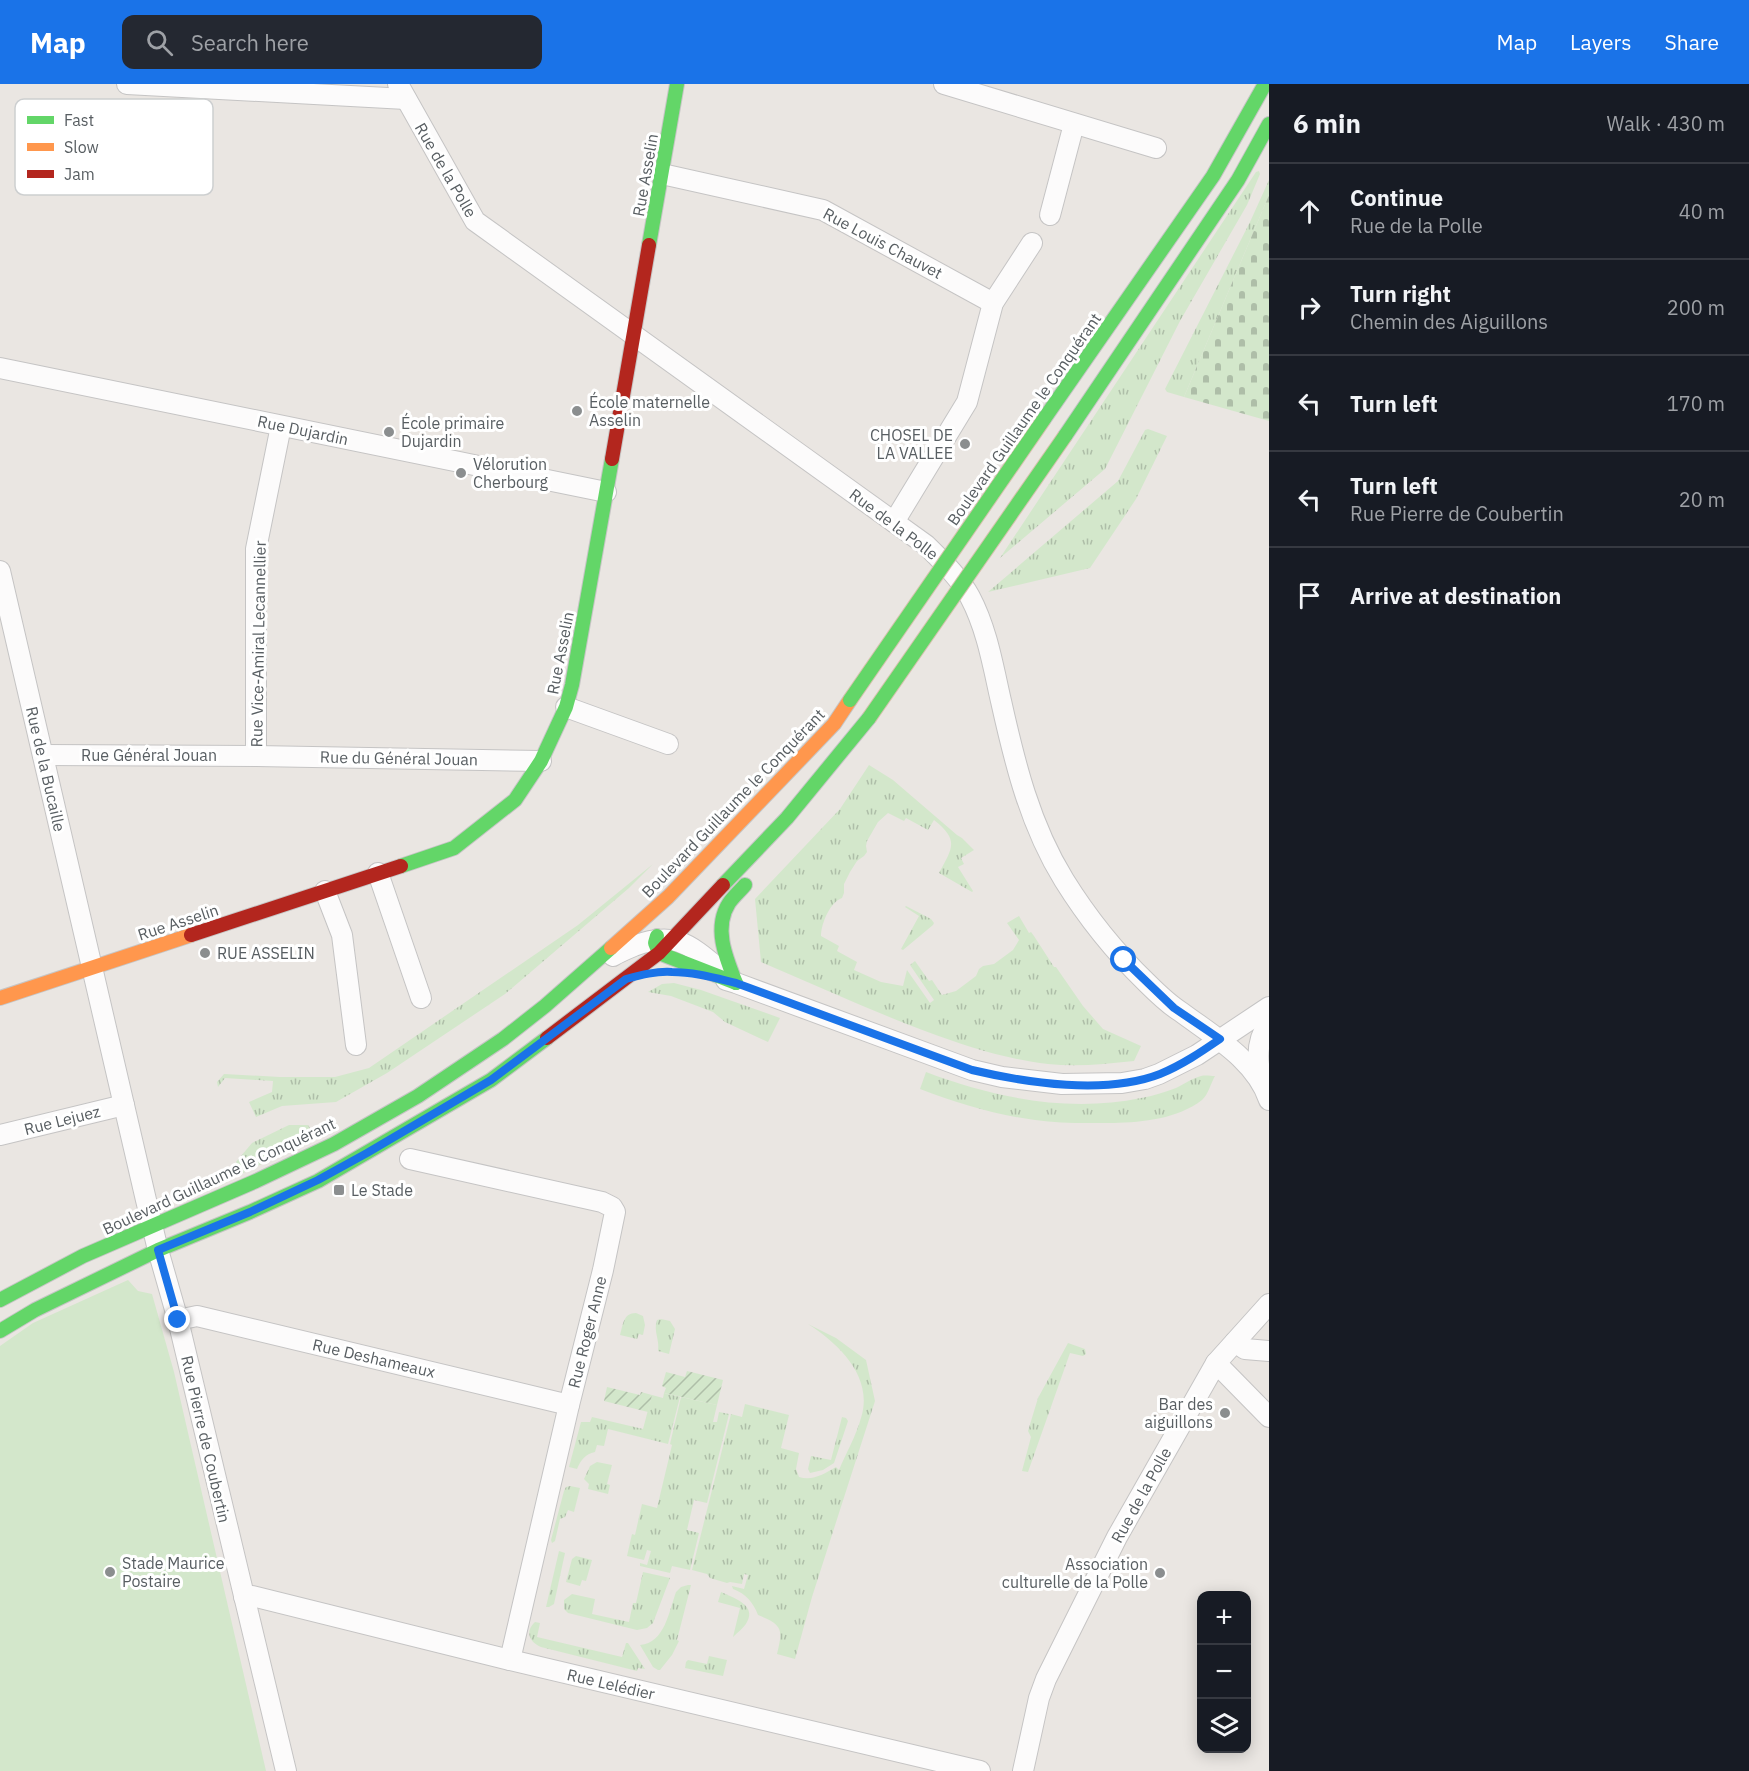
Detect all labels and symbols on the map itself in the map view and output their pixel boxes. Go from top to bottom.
legend [15,99,213,195]
text: Fast [64,110,94,130]
street label: Rue de la Polle [411,119,481,221]
street label: Rue Asselin [628,132,662,218]
text: Slow [64,137,99,157]
text: Jam [64,164,95,184]
street label: Rue Louis Chauvet [820,203,946,283]
street label: Boulevard Guillaume le Conquérant [943,309,1105,529]
place label: École maternelle Asselin [589,391,710,430]
marker: École maternelle Asselin [570,404,584,418]
street label: Rue Dujardin [256,411,350,449]
place label: École primaire Dujardin [401,412,504,451]
marker: École primaire Dujardin [382,425,396,439]
place label: CHOSEL DE LA VALLEE [870,425,953,463]
marker: CHOSEL DE LA VALLEE [958,437,972,451]
place label: Vélorution Cherbourg [473,454,549,492]
marker: Vélorution Cherbourg [454,466,468,480]
street label: Rue de la Polle [846,484,943,564]
street label: Rue Vice-Amiral Lecannellier [246,540,270,748]
street label: Rue Asselin [542,610,578,696]
street label: Rue de la Bucaille [22,704,70,834]
street label: Boulevard Guillaume le Conquérant [637,704,829,902]
street label: Rue Général Jouan [81,745,217,765]
street label: Rue du Général Jouan [320,747,478,769]
street label: Rue Asselin [135,900,221,944]
place label: RUE ASSELIN [217,943,315,963]
marker: RUE ASSELIN [198,946,212,960]
route start [1110,946,1136,972]
street label: Rue Lejuez [22,1101,102,1139]
street label: Boulevard Guillaume le Conquérant [99,1113,339,1239]
place label: Le Stade [351,1180,413,1200]
marker: Le Stade [332,1183,346,1197]
street label: Rue Roger Anne [563,1274,611,1390]
route end [164,1306,190,1332]
street label: Rue Deshameaux [311,1334,437,1382]
street label: Rue Pierre de Coubertin [177,1353,235,1525]
place label: Bar des aiguillons [1145,1394,1213,1432]
marker: Bar des aiguillons [1218,1406,1232,1420]
street label: Rue de la Polle [1107,1444,1176,1546]
place label: Stade Maurice Postaire [122,1553,225,1591]
place label: Association culturelle de la Polle [1002,1554,1148,1592]
marker: Stade Maurice Postaire [103,1565,117,1579]
marker: Association culturelle de la Polle [1153,1566,1167,1580]
street label: Rue Lelédier [565,1664,657,1704]

